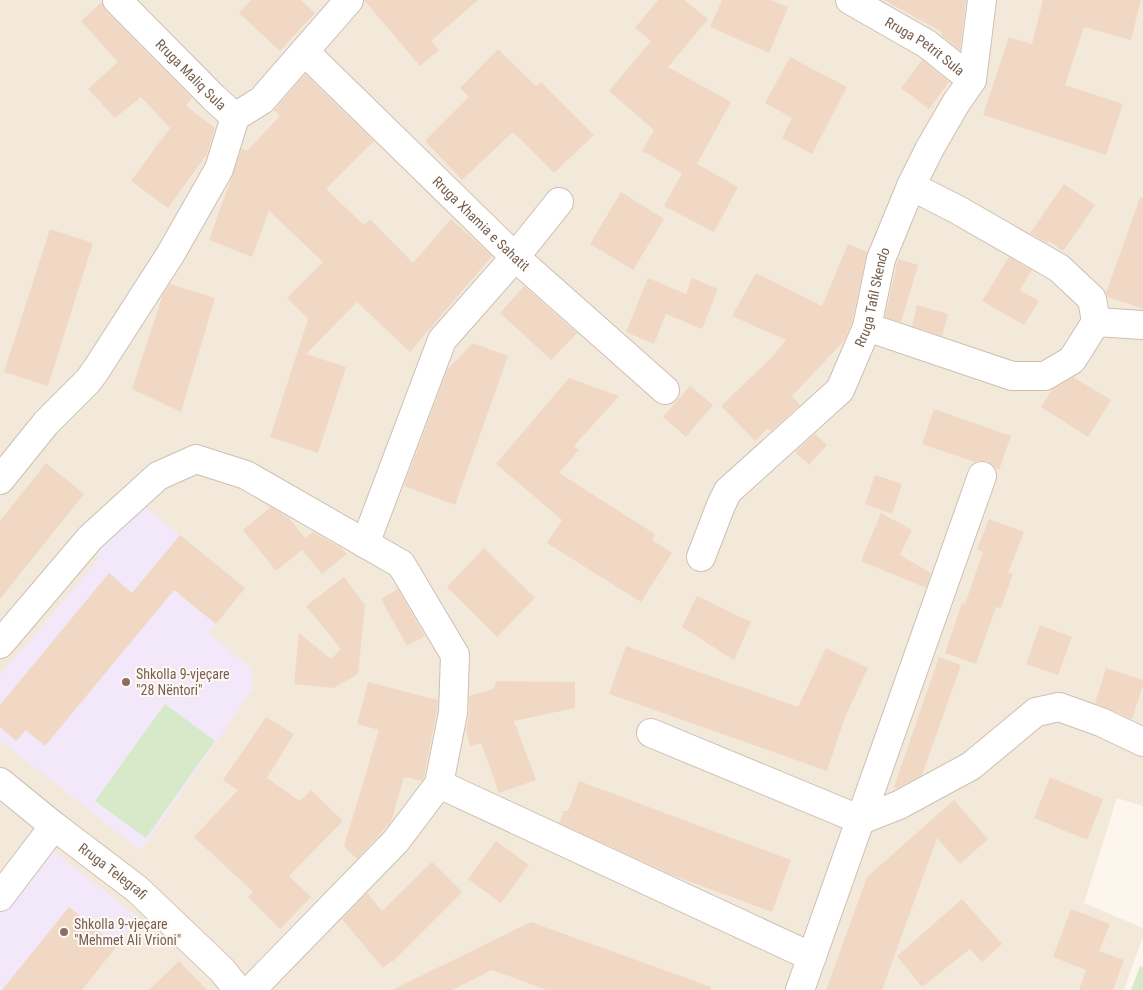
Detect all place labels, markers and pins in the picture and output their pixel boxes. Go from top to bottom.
place label: Shkolla 9-vjeçare "28 Nëntori" [136,666,230,698]
marker: Shkolla 9-vjeçare "28 Nëntori" [120,676,132,688]
place label: Shkolla 9-vjeçare "Mehmet Ali Vrioni" [74,916,181,948]
marker: Shkolla 9-vjeçare "Mehmet Ali Vrioni" [58,926,70,938]

